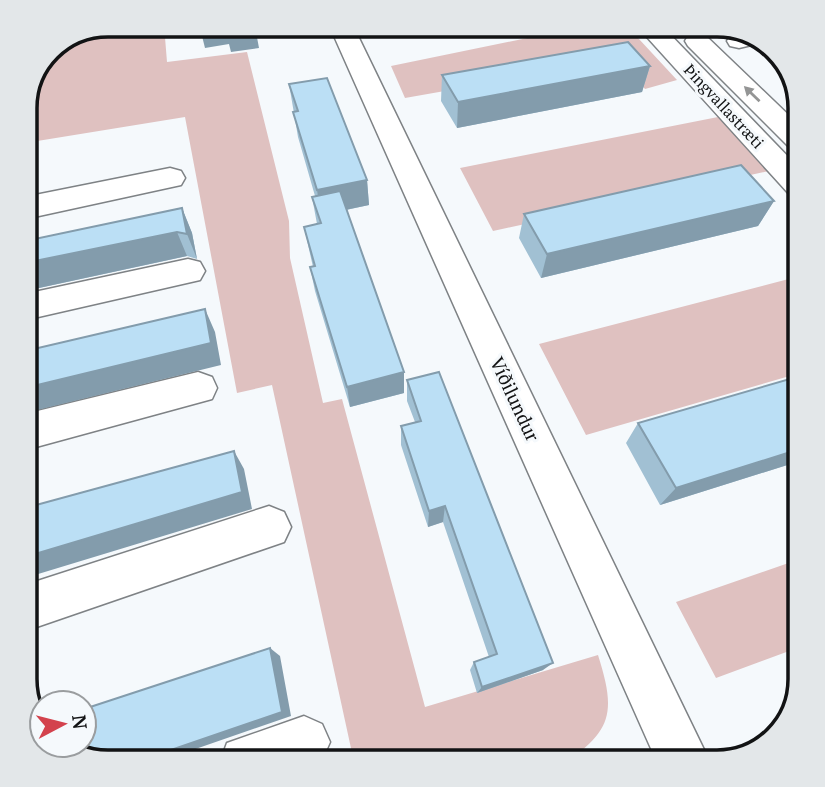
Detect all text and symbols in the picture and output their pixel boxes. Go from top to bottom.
street label: Þingvallastræti [679,59,769,153]
one-way arrow [743,86,760,103]
street label: Víðilundur [485,352,546,446]
north arrow [28,689,98,759]
text: N [67,713,94,731]

